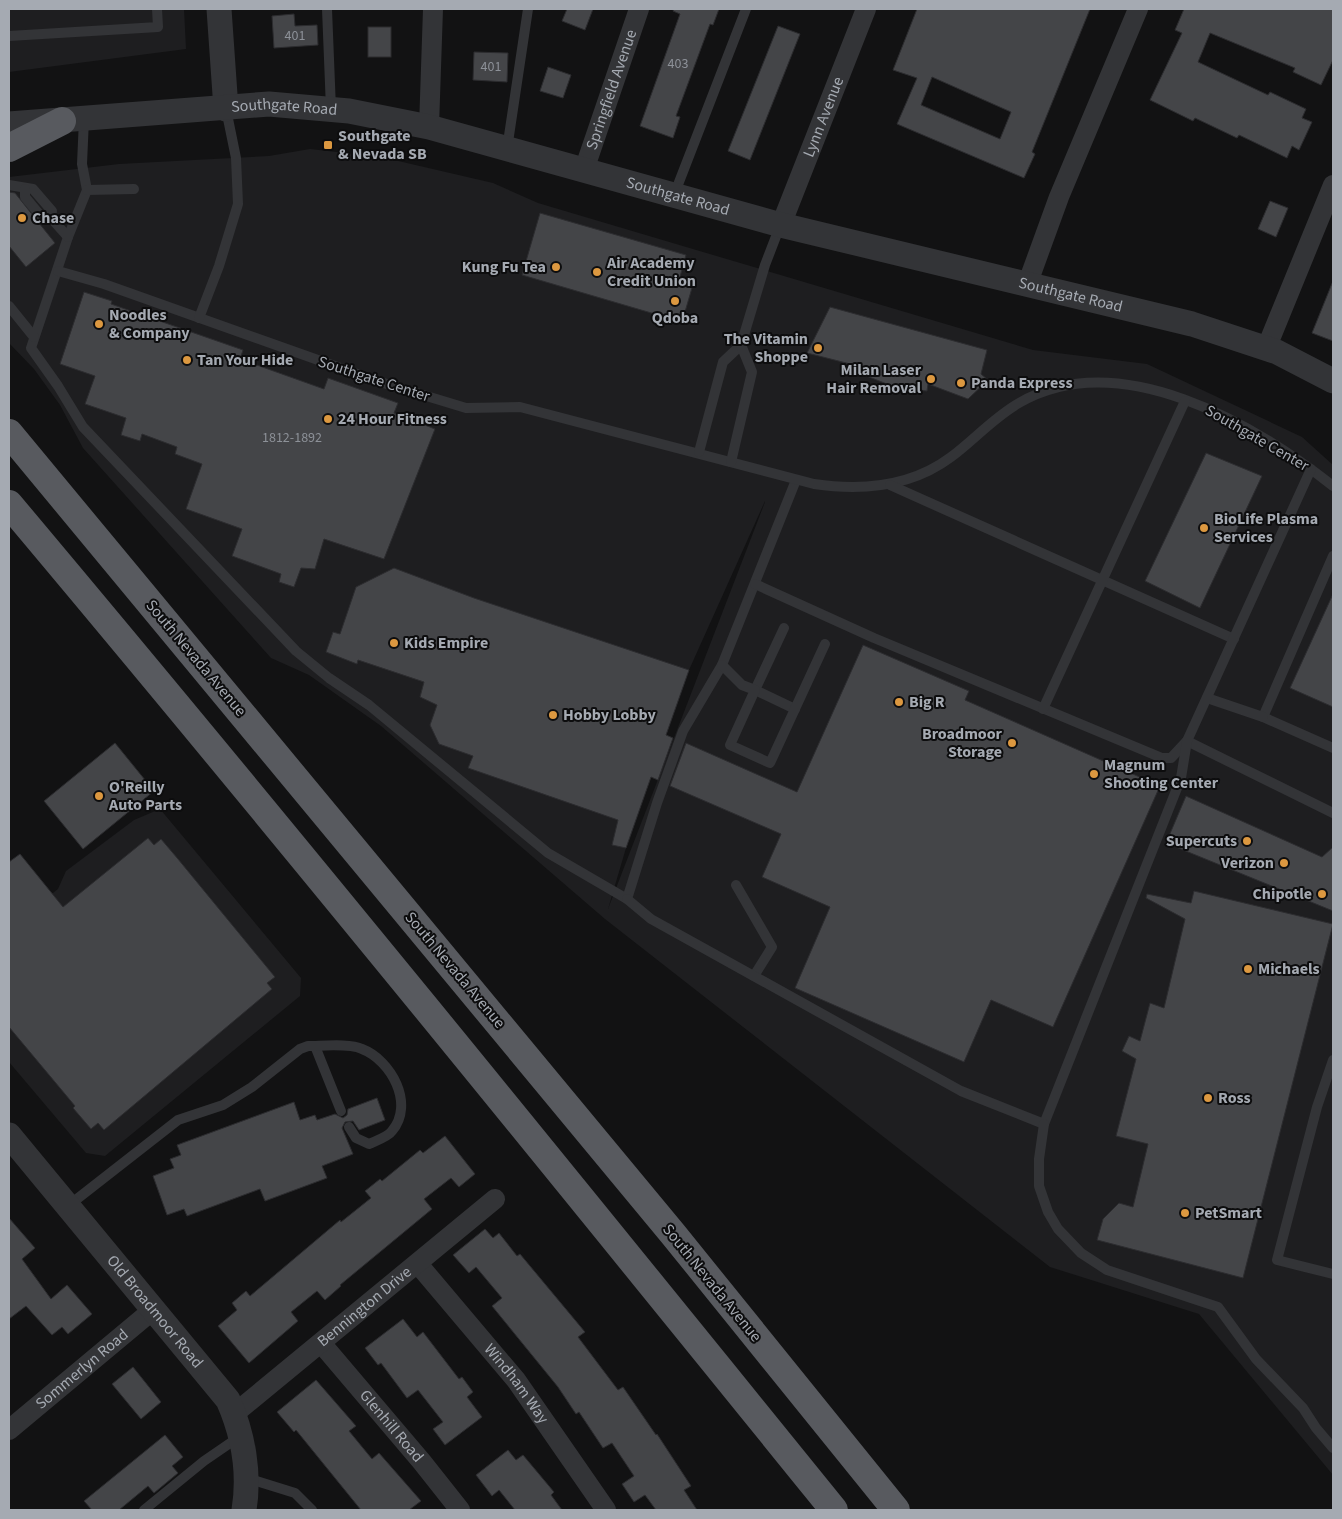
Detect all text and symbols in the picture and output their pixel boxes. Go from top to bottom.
house number: 401 [285,26,305,46]
street label: Springfield Avenue [581,26,642,153]
house number: 403 [668,54,688,74]
house number: 401 [481,57,501,77]
street label: Lynn Avenue [798,74,849,161]
street label: Southgate Road [230,93,338,121]
place label: Southgate & Nevada SB [338,125,427,165]
marker: Southgate & Nevada SB [322,139,334,151]
street label: Southgate Road [624,171,732,221]
place label: Chase [32,207,74,229]
marker: Chase [16,212,28,224]
place label: Air Academy Credit Union [606,252,696,292]
place label: Kung Fu Tea [462,256,546,278]
marker: Kung Fu Tea [550,261,562,273]
marker: Air Academy Credit Union [591,266,603,278]
street label: Southgate Road [1016,272,1125,318]
marker: Qdoba [669,295,681,307]
place label: Noodles & Company [109,304,190,344]
place label: Qdoba [652,307,698,329]
marker: Noodles & Company [93,318,105,330]
place label: The Vitamin Shoppe [724,328,808,368]
marker: The Vitamin Shoppe [812,342,824,354]
place label: Tan Your Hide [197,349,293,371]
street label: Southgate Center [315,351,433,408]
marker: Tan Your Hide [181,354,193,366]
place label: Milan Laser Hair Removal [826,359,922,399]
place label: Panda Express [971,372,1073,394]
marker: Milan Laser Hair Removal [925,373,937,385]
marker: Panda Express [955,377,967,389]
street label: Southgate Center [1201,399,1313,477]
place label: 24 Hour Fitness [338,408,447,430]
marker: 24 Hour Fitness [322,413,334,425]
house number: 1812-1892 [262,428,322,448]
place label: BioLife Plasma Services [1214,508,1318,548]
marker: BioLife Plasma Services [1198,522,1210,534]
street label: South Nevada Avenue [141,595,251,721]
place label: Kids Empire [404,632,488,654]
marker: Kids Empire [388,637,400,649]
place label: Big R [909,691,945,713]
marker: Big R [893,696,905,708]
place label: Hobby Lobby [563,704,657,726]
marker: Hobby Lobby [547,709,559,721]
place label: Broadmoor Storage [922,723,1003,763]
marker: Broadmoor Storage [1006,737,1018,749]
place label: Magnum Shooting Center [1104,754,1219,794]
marker: Magnum Shooting Center [1088,768,1100,780]
place label: O'Reilly Auto Parts [108,776,182,816]
marker: O'Reilly Auto Parts [93,790,105,802]
place label: Supercuts [1166,830,1237,852]
marker: Supercuts [1241,835,1253,847]
place label: Verizon [1220,852,1274,874]
marker: Verizon [1278,857,1290,869]
place label: Chipotle [1253,883,1312,905]
marker: Chipotle [1316,888,1328,900]
street label: South Nevada Avenue [400,907,510,1033]
place label: Michaels [1258,958,1320,980]
marker: Michaels [1242,963,1254,975]
place label: Ross [1218,1087,1251,1109]
marker: Ross [1202,1092,1214,1104]
place label: PetSmart [1195,1202,1262,1224]
marker: PetSmart [1179,1207,1191,1219]
street label: South Nevada Avenue [657,1219,767,1347]
street label: Old Broadmoor Road [102,1250,208,1373]
street label: Bennington Drive [313,1261,416,1352]
street label: Sommerlyn Road [31,1324,133,1414]
street label: Windham Way [479,1339,554,1428]
street label: Glenhill Road [354,1385,429,1467]

